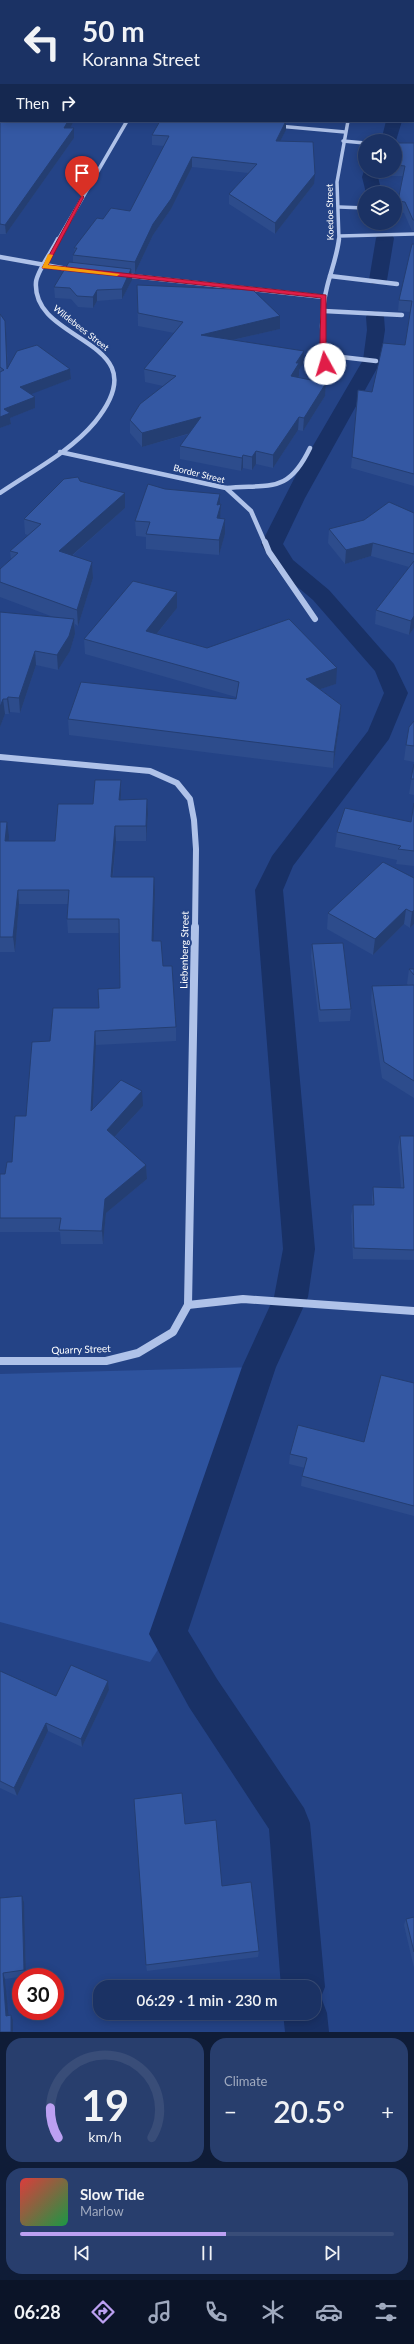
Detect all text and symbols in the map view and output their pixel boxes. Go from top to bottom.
text: 50 m [82,14,145,48]
icon: left [16,16,68,68]
text: Koranna Street [82,48,200,70]
icon: right [57,92,79,114]
text: Then [16,94,49,112]
map controls [358,134,402,230]
button: sound [358,134,402,178]
pin [65,156,99,197]
icon: arrive [71,162,93,184]
street label: Koedoe Street [323,183,335,240]
button: layers [358,186,402,230]
street label: Wildebees Street [51,302,112,353]
position arrow [304,343,346,385]
street label: Border Street [172,462,227,485]
street label: Liebenberg Street [177,911,191,989]
street label: Quarry Street [51,1342,111,1356]
speed limit sign: 30 [12,1968,64,2020]
text: 06:29 · 1 min · 230 m [137,1991,277,2009]
text: Climate [224,2073,267,2089]
text: 19 [81,2080,129,2130]
text: 20.5° [273,2093,345,2129]
text: − [224,2098,237,2125]
text: + [381,2098,394,2125]
text: km/h [88,2128,122,2145]
text: Slow Tide [80,2185,145,2203]
text: Marlow [80,2203,124,2219]
icon: previous [71,2242,93,2264]
icon: pause [196,2242,218,2264]
icon: next [321,2242,343,2264]
icon: directions [89,2298,117,2326]
icon: music [146,2298,174,2326]
icon: phone [202,2298,230,2326]
icon: climate [259,2298,287,2326]
icon: car [315,2298,343,2326]
icon: filters [372,2298,400,2326]
text: 06:28 [14,2301,61,2323]

